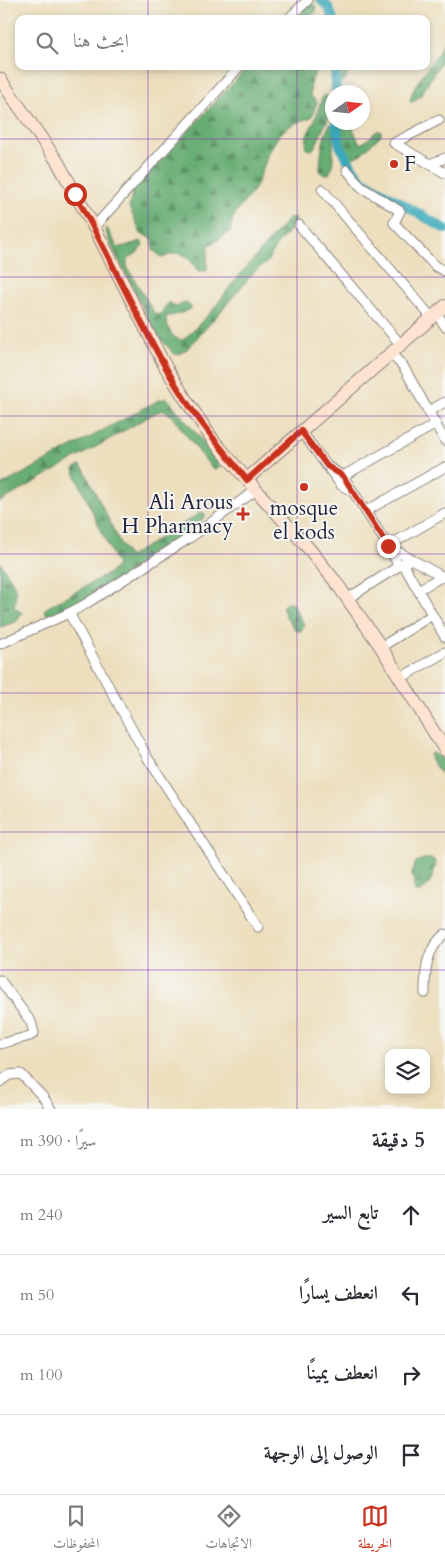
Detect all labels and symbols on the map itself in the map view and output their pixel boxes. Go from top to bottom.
north arrow [325,85,370,130]
place label: F [404,150,416,179]
marker: F [388,158,400,170]
route start [64,183,87,206]
marker: mosque el kods [298,481,310,493]
place label: Ali Arous H Pharmacy [122,488,233,541]
place label: mosque el kods [270,494,338,547]
marker: Ali Arous H Pharmacy [237,508,249,520]
route end [377,535,400,558]

